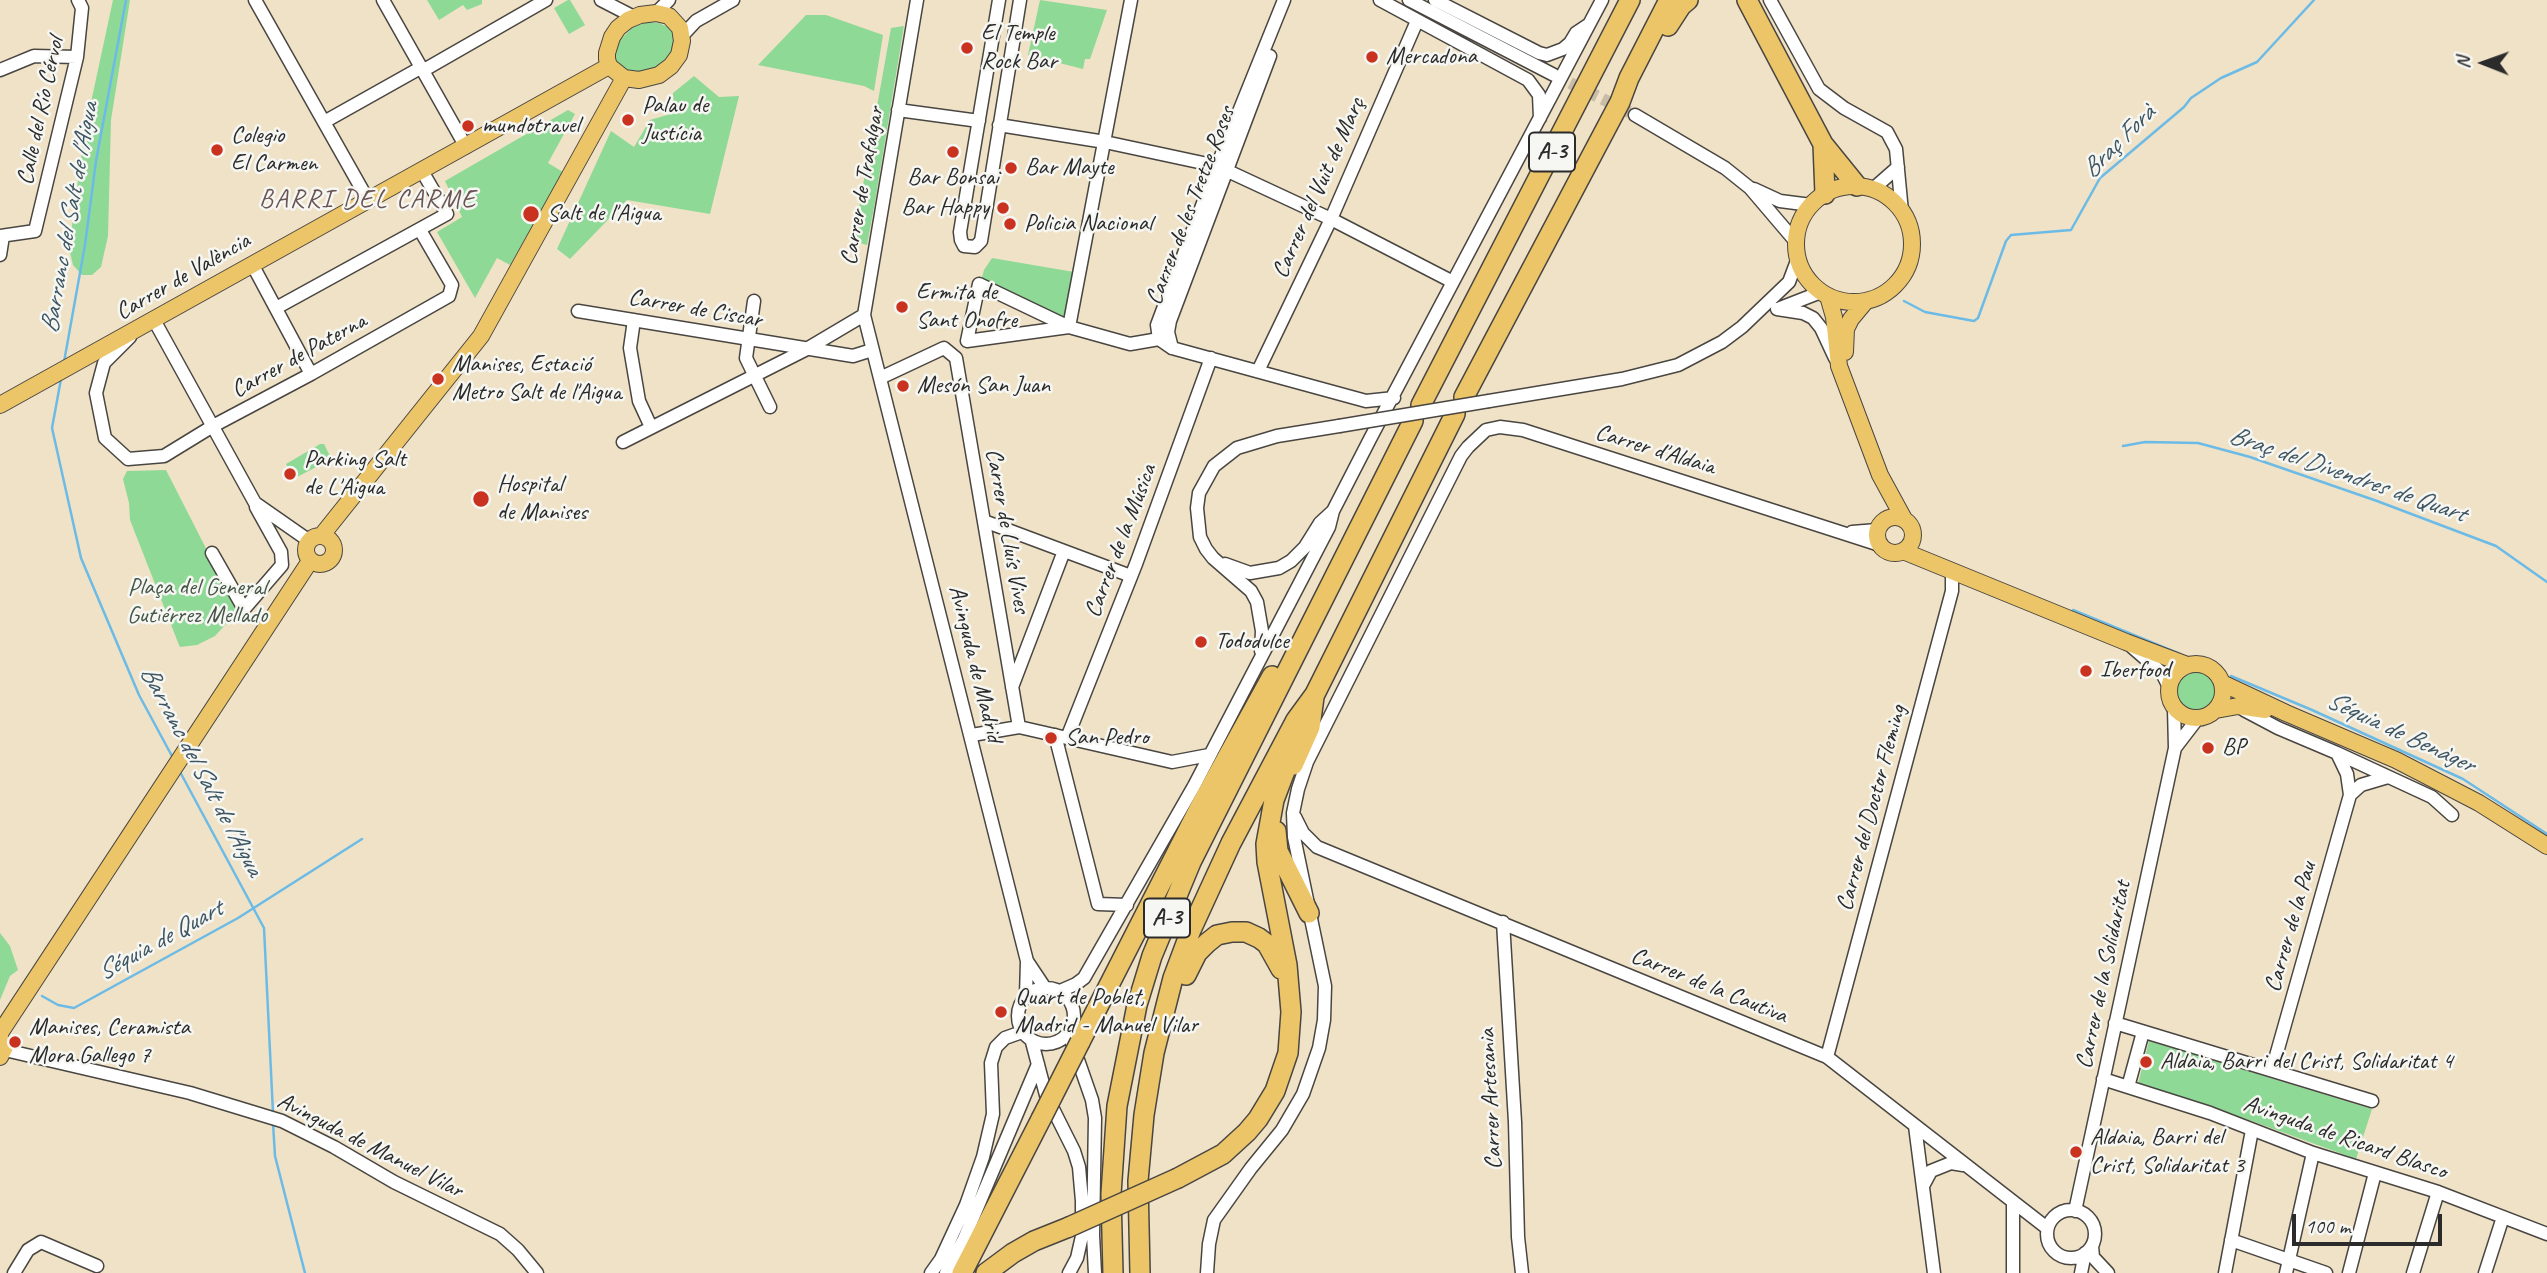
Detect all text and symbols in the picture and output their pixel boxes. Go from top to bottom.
place label: El Temple Rock Bar [981,20,1057,76]
north arrow [2449,28,2519,98]
street label: Calle del Río Cérvol [11,34,71,188]
marker: El Temple Rock Bar [959,40,975,56]
place label: Mercadona [1386,43,1477,71]
marker: Mercadona [1364,49,1380,65]
text: N [2451,57,2475,69]
place label: Palau de Justícia [642,92,708,148]
street label: Carrer del Vuit de Març [1266,93,1372,283]
water label: Braç Forà [2076,99,2162,185]
water label: Barranc del Salt de l'Aigua [34,100,106,336]
street label: Carrer de les Tretze Roses [1140,103,1242,309]
street label: Carrer de Trafalgar [835,105,891,267]
place label: mundotravel [482,112,579,140]
marker: Palau de Justícia [620,112,636,128]
marker: mundotravel [460,118,476,134]
place label: Colegio El Carmen [231,122,317,178]
road number: A-3 [1529,132,1575,172]
marker: Colegio El Carmen [209,142,225,158]
marker: Bar Bonsai [945,144,961,160]
place label: Bar Mayte [1025,154,1114,182]
marker: Bar Mayte [1003,160,1019,176]
place label: Bar Bonsai [907,164,999,192]
district label: BARRI DEL CARME [263,184,473,216]
place label: Bar Happy [901,194,989,222]
place label: Salt de l'Aigua [547,200,660,228]
marker: Bar Happy [995,200,1011,216]
marker: Salt de l'Aigua [521,204,541,224]
place label: Policia Nacional [1024,210,1152,238]
marker: Policia Nacional [1002,216,1018,232]
street label: Carrer de València [111,227,255,327]
place label: Ermita de Sant Onofre [916,279,1017,335]
street label: Carrer de Ciscar [626,283,764,335]
marker: Ermita de Sant Onofre [894,299,910,315]
street label: Carrer de Paterna [226,307,372,405]
place label: Manises, Estació Metro Salt de l'Aigua [452,351,621,407]
marker: Manises, Estació Metro Salt de l'Aigua [430,371,446,387]
place label: Mesón San Juan [917,372,1050,400]
marker: Mesón San Juan [895,378,911,394]
street label: Carrer d'Aldaia [1592,418,1718,482]
water label: Braç del Divendres de Quart [2225,420,2469,530]
place label: Parking Salt de L'Aigua [304,446,406,502]
street label: Carrer de Lluís Vives [978,446,1036,616]
street label: Carrer de la Música [1079,460,1163,622]
marker: Parking Salt de L'Aigua [282,466,298,482]
place label: Hospital de Manises [497,471,587,527]
marker: Hospital de Manises [471,489,491,509]
park label: Plaça del General Gutiérrez Mellado [127,574,267,630]
street label: Avinguda de Madrid [942,583,1008,745]
place label: Tododulce [1215,628,1289,656]
marker: Tododulce [1193,634,1209,650]
place label: Iberfood [2100,657,2170,685]
water label: Barranc del Salt de l'Aigua [132,661,270,881]
marker: Iberfood [2078,663,2094,679]
water label: Séquia de Benàger [2321,685,2479,781]
street label: Carrer del Doctor Fleming [1831,702,1913,914]
place label: San Pedro [1065,724,1149,752]
marker: San Pedro [1043,730,1059,746]
place label: BP [2222,734,2246,762]
marker: BP [2200,740,2216,756]
street label: Carrer de la Pau [2259,858,2323,996]
street label: Carrer de la Solidaritat [2070,879,2138,1071]
water label: Séquia de Quart [92,894,228,988]
road number: A-3 [1144,898,1190,937]
street label: Carrer de la Cautiva [1627,942,1791,1030]
place label: Quart de Poblet, Madrid - Manuel Vilar [1015,984,1198,1040]
marker: Quart de Poblet, Madrid - Manuel Vilar [993,1004,1009,1020]
place label: Manises, Ceramista Mora Gallego 7 [29,1014,190,1070]
street label: Carrer Artesania [1473,1028,1509,1170]
marker: Manises, Ceramista Mora Gallego 7 [7,1034,23,1050]
place label: Aldaia, Barri del Crist, Solidaritat 4 [2160,1048,2453,1076]
marker: Aldaia, Barri del Crist, Solidaritat 4 [2138,1054,2154,1070]
street label: Avinguda de Manuel Vilar [272,1087,468,1205]
street label: Avinguda de Ricard Blasco [2240,1090,2450,1186]
place label: Aldaia, Barri del Crist, Solidaritat 3 [2090,1124,2244,1180]
marker: Aldaia, Barri del Crist, Solidaritat 3 [2068,1144,2084,1160]
scale bar [2295,1200,2446,1244]
text: 100 m [2305,1213,2350,1239]

